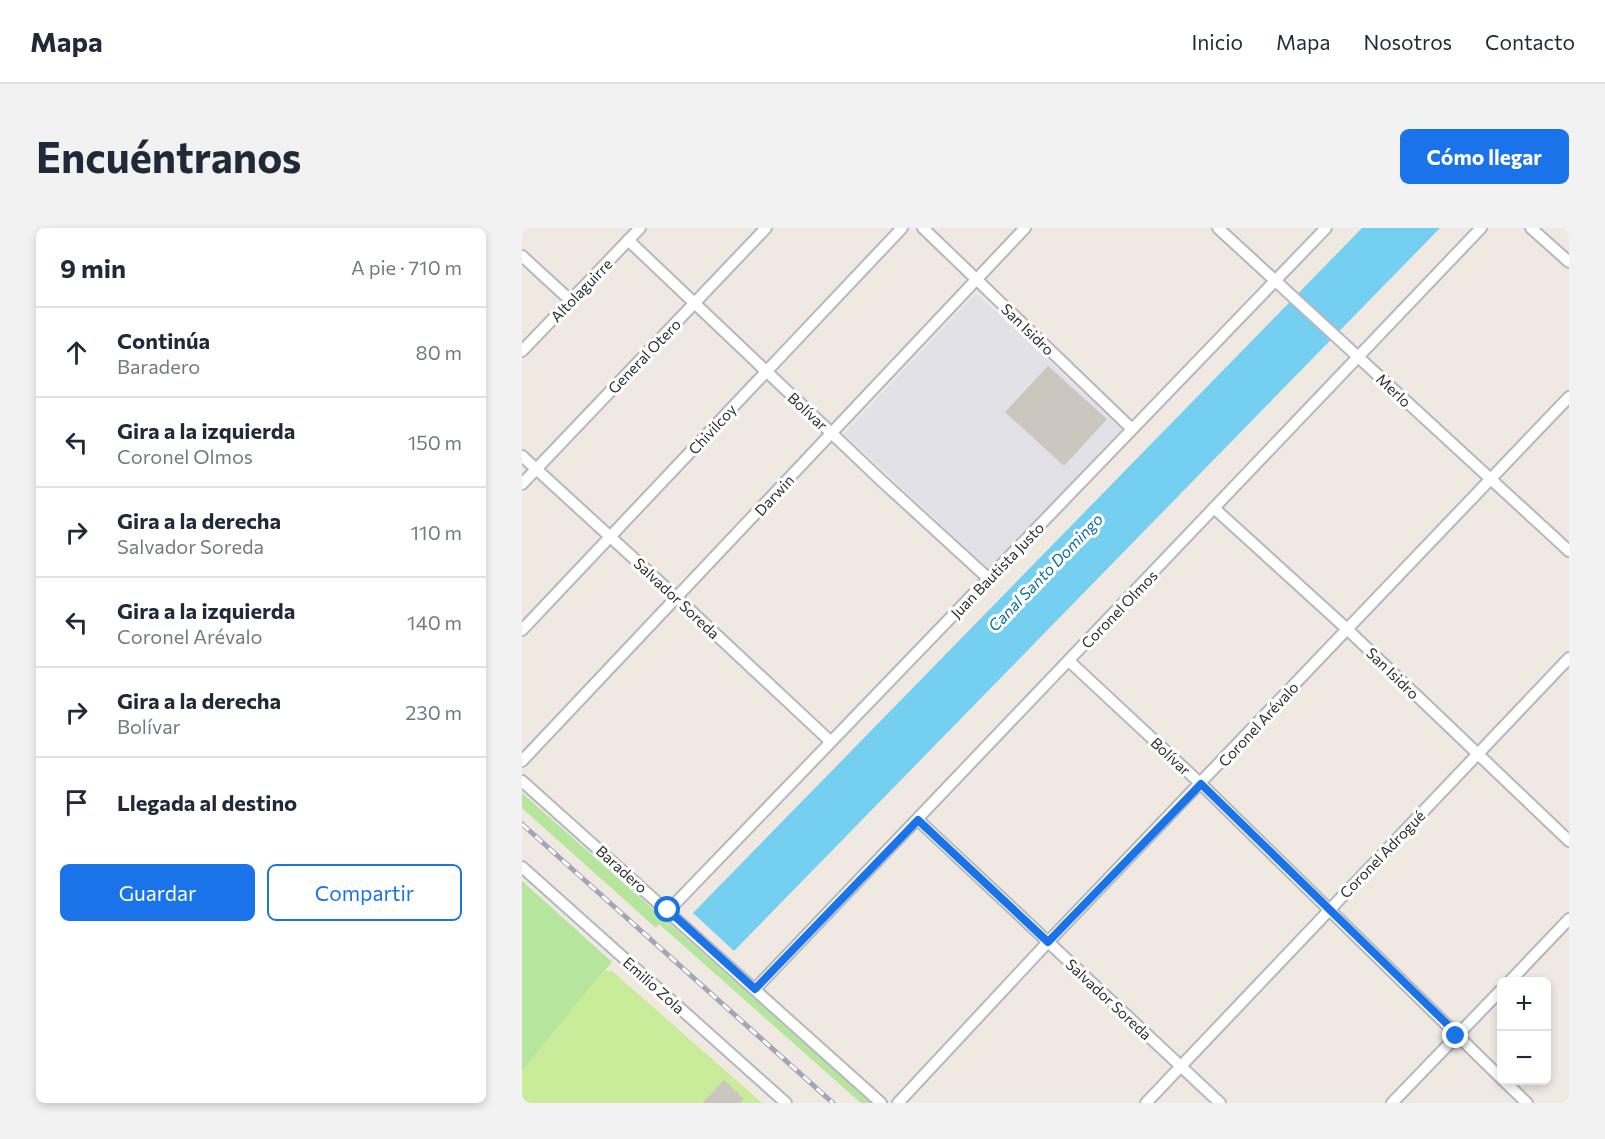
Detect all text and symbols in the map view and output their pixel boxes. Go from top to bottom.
text: Mapa [30,24,103,58]
text: Inicio [1191,29,1243,54]
text: Mapa [1276,29,1330,54]
text: Nosotros [1363,29,1452,54]
text: Contacto [1485,29,1575,54]
button: Cómo llegar [1400,129,1569,184]
text: Encuéntranos [36,130,301,182]
text: 9 min [60,252,126,283]
text: A pie · 710 m [351,255,462,279]
street label: Altolaguirre [546,255,616,325]
street label: San Isidro [998,299,1058,359]
street label: General Otero [604,315,684,397]
text: Continúa [117,327,210,354]
icon: ahead [60,336,93,369]
text: 80 m [416,340,462,364]
text: Baradero [117,354,200,378]
street label: Merlo [1373,369,1415,411]
street label: Bolívar [784,388,832,434]
street label: Chivilcoy [684,400,740,458]
text: Gira a la izquierda [117,417,295,444]
icon: left [60,426,93,459]
text: 150 m [408,430,462,454]
text: Coronel Olmos [117,444,253,468]
street label: Darwin [751,471,797,519]
text: Gira a la derecha [117,507,281,534]
water label: Canal Santo Domingo [984,509,1106,635]
icon: right [60,516,93,549]
street label: Juan Bautista Justo [947,518,1047,622]
text: 110 m [411,520,462,544]
text: Salvador Soreda [117,534,264,558]
street label: Salvador Soreda [631,554,723,642]
street label: Coronel Olmos [1077,566,1161,652]
text: Gira a la izquierda [117,597,295,624]
icon: left [60,606,93,639]
text: 140 m [407,610,462,634]
text: Coronel Arévalo [117,624,262,648]
street label: San Isidro [1363,643,1423,703]
street label: Coronel Arévalo [1214,678,1302,770]
text: Gira a la derecha [117,687,281,714]
icon: right [60,696,93,729]
text: 230 m [405,700,462,724]
text: Bolívar [117,714,181,738]
street label: Bolívar [1147,733,1195,779]
icon: arrive [60,786,93,819]
text: Llegada al destino [117,789,297,816]
street label: Coronel Adrogué [1336,806,1428,902]
street label: Baradero [593,841,651,897]
button: Guardar [60,864,255,921]
button: Compartir [267,864,462,921]
route start [654,896,680,922]
street label: Emilio Zola [620,953,688,1017]
street label: Salvador Soreda [1063,955,1155,1043]
map controls [1497,977,1551,1085]
button: + [1497,977,1551,1031]
route end [1442,1022,1468,1048]
button: − [1497,1031,1551,1085]

